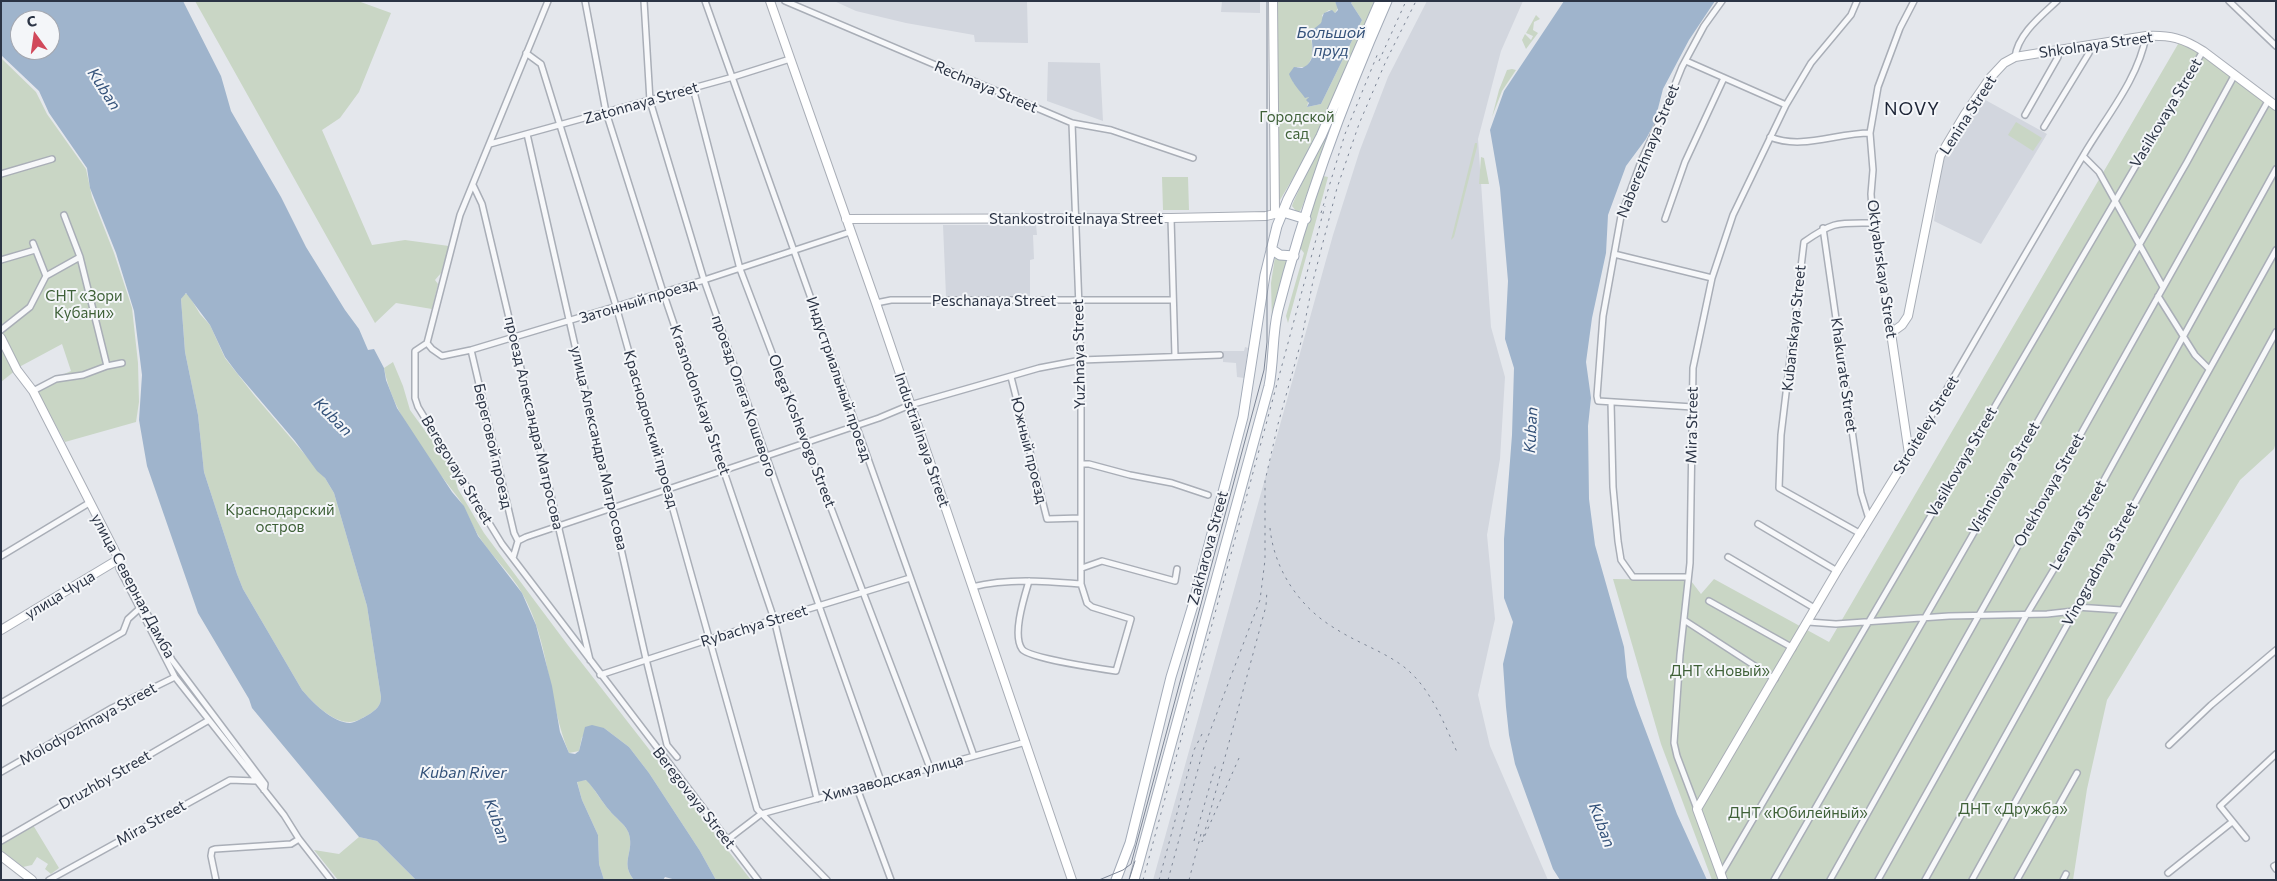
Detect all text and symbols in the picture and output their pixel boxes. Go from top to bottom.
north arrow [10,10,60,60]
text: С [25,12,38,30]
water label: Большой пруд [1297,23,1365,61]
street label: Shkolnaya Street [2038,28,2154,62]
street label: Vasilkovaya Street [2126,55,2206,171]
street label: Rechnaya Street [932,57,1040,117]
water label: Kuban [83,64,125,114]
street label: Lenina Street [1936,72,2000,158]
street label: Zatonnaya Street [582,78,700,128]
street label: Naberezhnaya Street [1613,82,1683,220]
district label: NOVY [1884,98,1940,120]
park label: Городской сад [1259,108,1335,143]
street label: Oktyabrskaya Street [1863,198,1901,340]
street label: Stankostroitelnaya Street [989,210,1163,228]
street label: Kubanskaya Street [1778,264,1810,392]
street label: Затонный проезд [577,275,699,327]
park label: СНТ «Зори Кубани» [45,287,123,322]
street label: Peschanaya Street [932,292,1056,310]
street label: Индустриальный проезд [802,294,876,464]
street label: Yuzhnaya Street [1069,299,1089,409]
street label: проезд Олега Кошевого [708,313,780,479]
street label: проезд Александра Матросова [501,315,567,531]
street label: Khakurate Street [1827,316,1861,434]
street label: Krasnodonskaya Street [666,323,734,477]
street label: улица Александра Матросова [567,344,631,552]
street label: Краснодонский проезд [620,348,682,510]
street label: Olega Koshevogo Street [764,352,840,510]
street label: Industrialnaya Street [890,370,954,510]
street label: Stroiteley Street [1889,372,1963,478]
street label: Береговой проезд [470,382,516,510]
street label: Mira Street [1682,386,1702,464]
water label: Kuban [310,394,356,440]
street label: Южный проезд [1007,395,1051,505]
street label: Vasilkovaya Street [1923,404,2001,520]
water label: Kuban [1520,406,1542,454]
street label: Beregovaya Street [417,412,497,528]
street label: Vishniovaya Street [1965,419,2043,537]
street label: Orekhovaya Street [2010,430,2088,550]
street label: Lesnaya Street [2046,477,2110,573]
street label: Zakharova Street [1184,489,1232,607]
street label: Vinogradnaya Street [2058,499,2142,629]
park label: Краснодарский остров [225,501,335,536]
street label: улица Северная Дамба [87,511,179,661]
street label: улица Чуца [22,567,98,623]
street label: Rybachya Street [698,601,810,651]
park label: ДНТ «Новый» [1670,662,1770,680]
street label: Molodyozhnaya Street [16,679,160,769]
street label: Beregovaya Street [649,744,739,852]
street label: Druzhby Street [56,746,154,814]
street label: Химзаводская улица [821,751,965,805]
water label: Kuban River [419,763,507,783]
street label: Mira Street [113,796,189,850]
water label: Kuban [480,796,514,846]
water label: Kuban [1585,800,1619,850]
park label: ДНТ «Дружба» [1958,800,2068,818]
park label: ДНТ «Юбилейный» [1728,804,1868,822]

